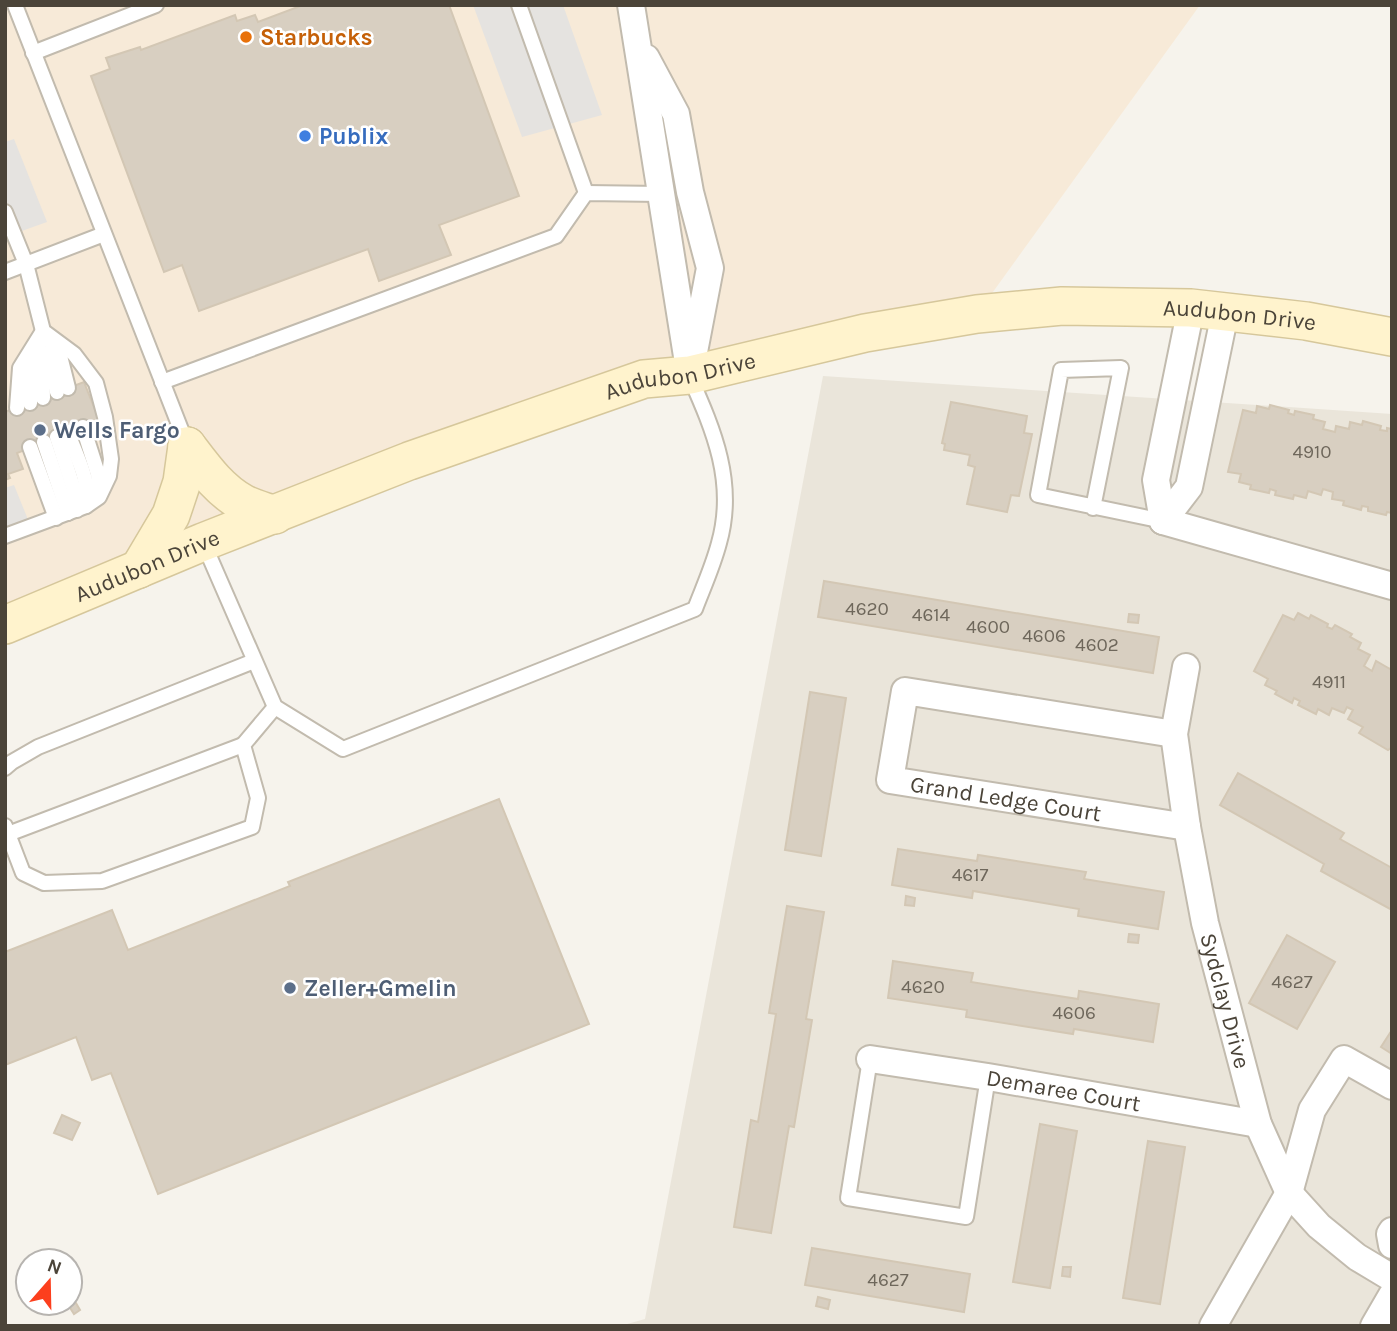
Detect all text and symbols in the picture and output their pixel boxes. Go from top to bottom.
place label: Starbucks [260,24,373,51]
marker: Starbucks [238,29,254,45]
place label: Publix [319,123,388,150]
marker: Publix [297,128,313,144]
street label: Audubon Drive [1163,294,1319,336]
street label: Audubon Drive [601,346,758,405]
place label: Wells Fargo [54,417,180,444]
marker: Wells Fargo [32,422,48,438]
house number: 4910 [1292,441,1332,463]
street label: Audubon Drive [71,523,223,608]
house number: 4620 [845,598,889,620]
house number: 4614 [912,604,951,626]
house number: 4600 [966,616,1010,638]
house number: 4606 [1022,625,1066,647]
house number: 4602 [1075,634,1119,656]
house number: 4911 [1312,671,1346,693]
street label: Grand Ledge Court [909,770,1104,827]
house number: 4617 [952,864,988,886]
street label: Sydclay Drive [1195,930,1256,1071]
house number: 4627 [1271,971,1313,993]
place label: Zeller+Gmelin [304,975,457,1002]
house number: 4620 [901,976,945,998]
marker: Zeller+Gmelin [282,980,298,996]
house number: 4606 [1052,1002,1096,1024]
street label: Demaree Court [984,1063,1143,1117]
north arrow [14,1247,84,1317]
text: N [44,1254,65,1280]
house number: 4627 [867,1269,909,1291]

